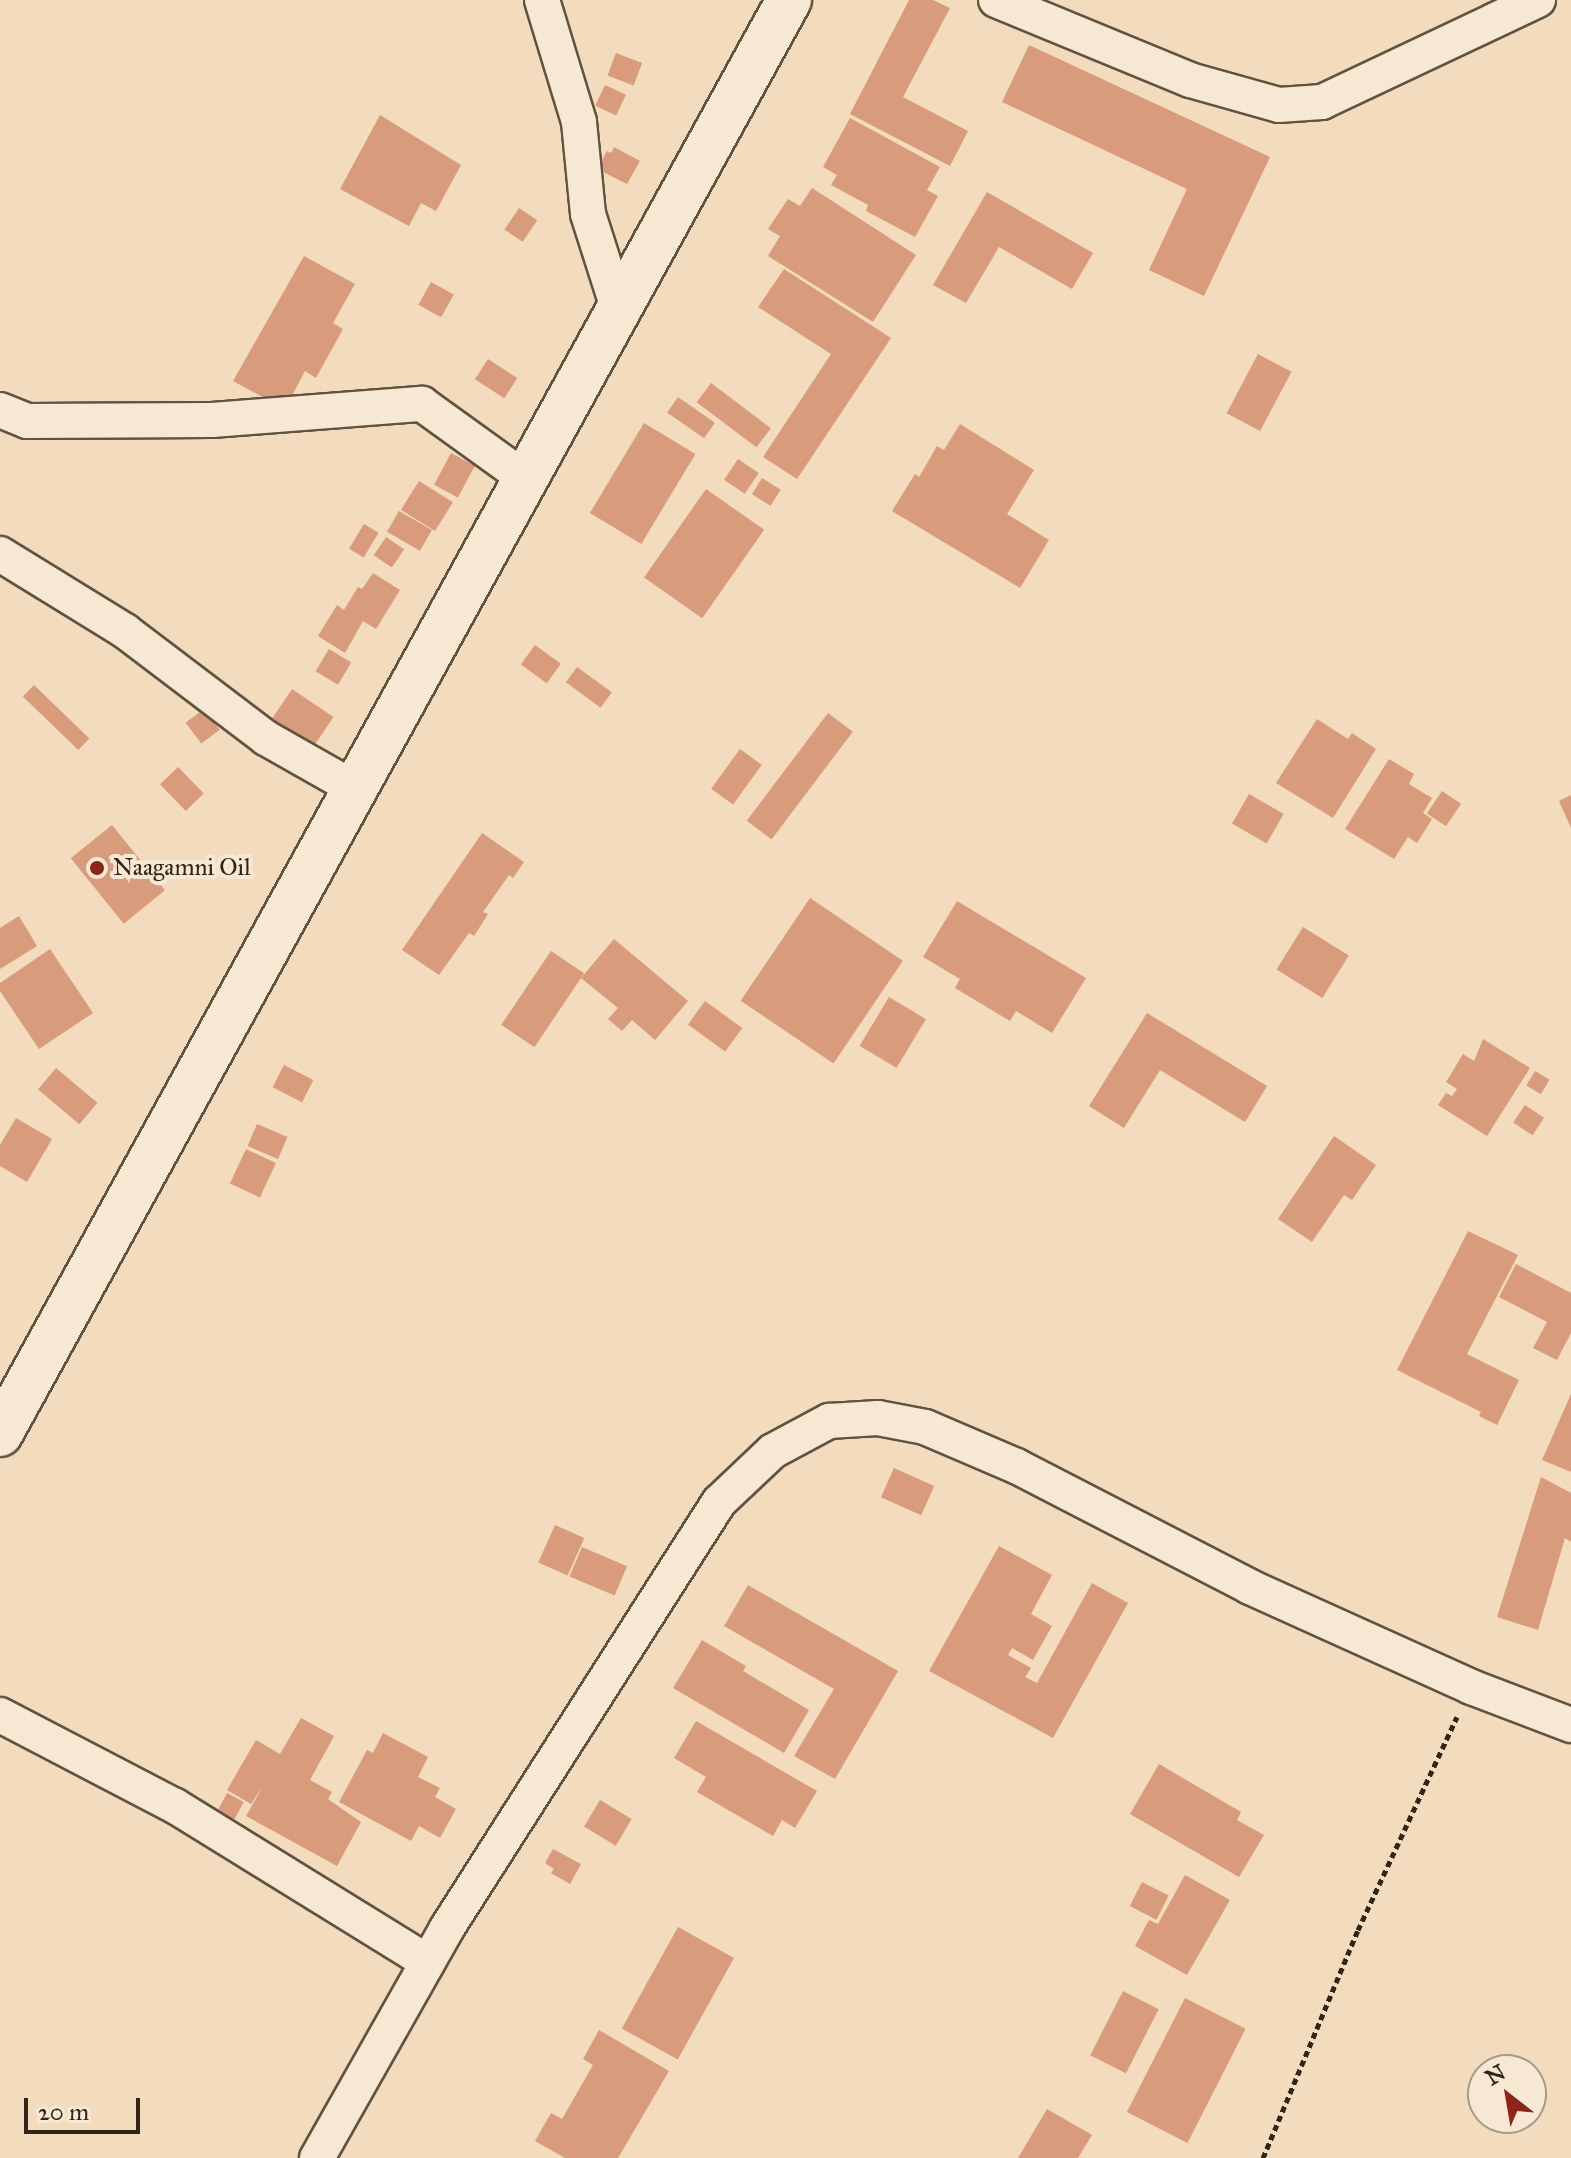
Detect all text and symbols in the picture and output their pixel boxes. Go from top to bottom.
place label: Naagamni Oil [113,854,251,882]
marker: Naagamni Oil [88,859,106,877]
north arrow [1467,2054,1547,2134]
text: N [1480,2058,1510,2091]
scale bar [28,2082,144,2132]
text: 20 m [38,2097,89,2127]

